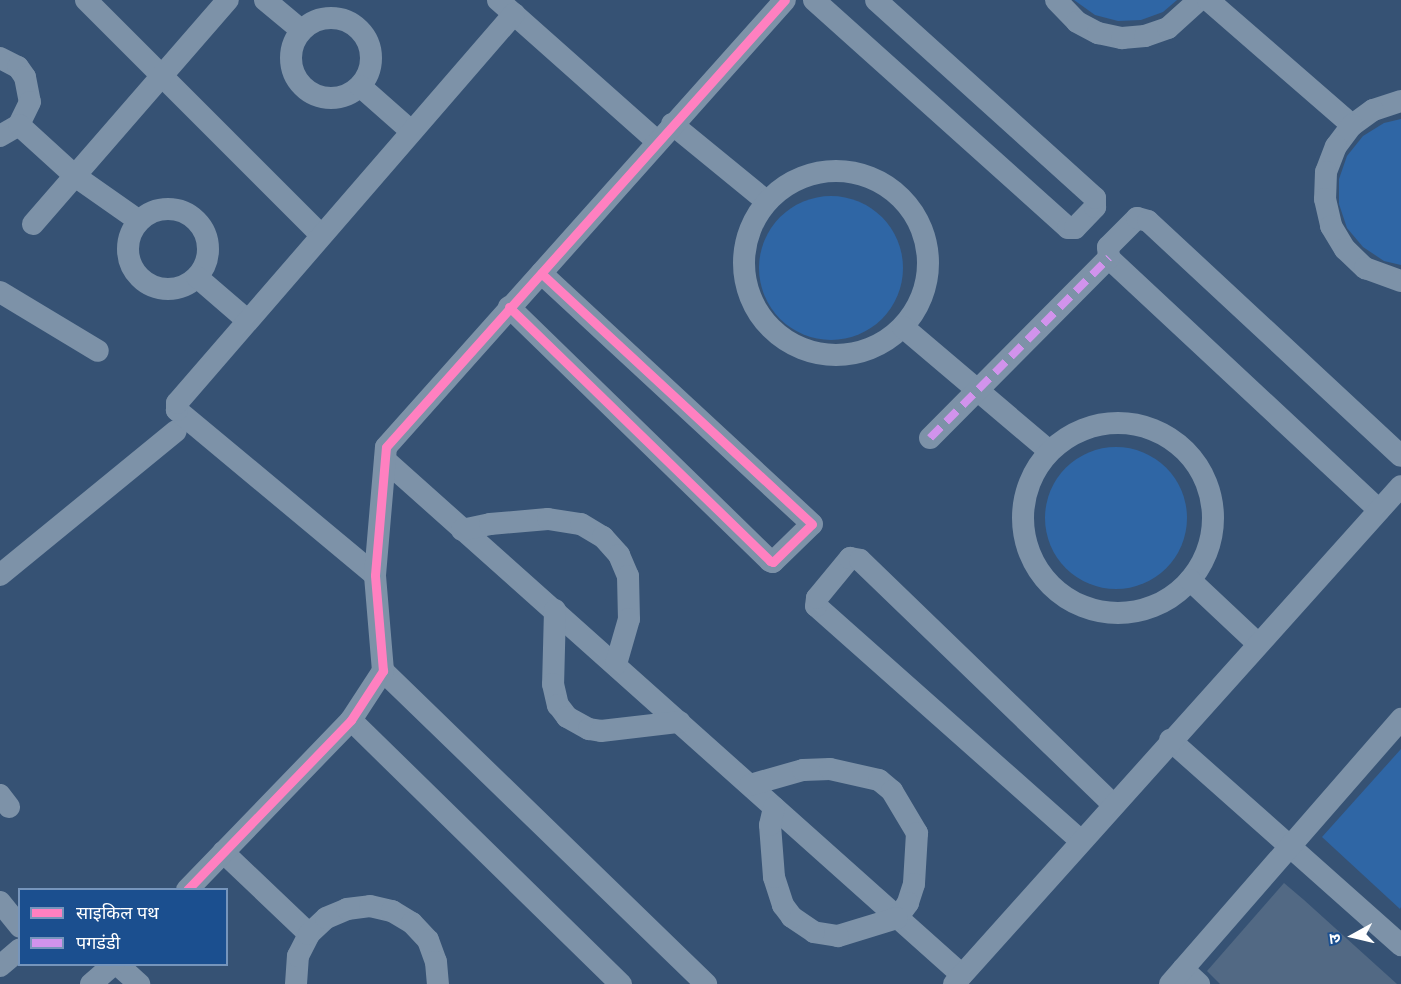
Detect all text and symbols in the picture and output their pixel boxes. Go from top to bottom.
legend [18,888,228,966]
text: साइकिल पथ [76,901,159,924]
north arrow [1323,906,1383,966]
text: पगडंडी [76,931,120,954]
text: उ [1324,932,1346,945]

